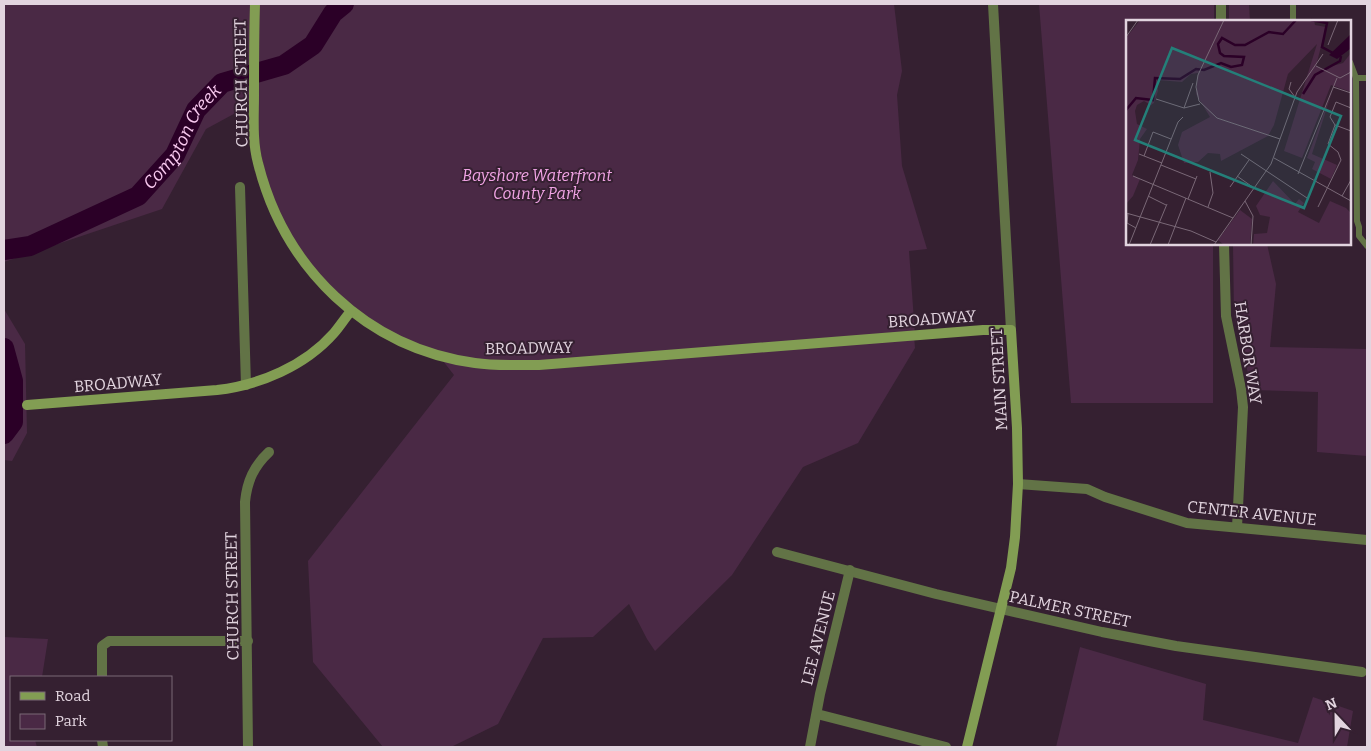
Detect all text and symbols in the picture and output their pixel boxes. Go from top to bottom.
street label: CHURCH STREET [230,19,252,147]
inset map [1126,20,1351,245]
water label: Compton Creek [138,79,226,194]
park label: Bayshore Waterfront County Park [462,166,612,203]
street label: HARBOR WAY [1230,300,1266,407]
street label: BROADWAY [887,306,977,332]
street label: MAIN STREET [987,327,1011,431]
street label: BROADWAY [485,338,574,358]
street label: BROADWAY [73,370,164,396]
street label: CENTER AVENUE [1186,497,1318,529]
street label: CHURCH STREET [221,532,243,660]
street label: PALMER STREET [1008,587,1132,631]
street label: LEE AVENUE [797,589,839,687]
legend [10,676,172,741]
text: Road [55,687,90,705]
north arrow [1311,691,1361,741]
text: N [1323,694,1340,714]
text: Park [55,712,87,730]

